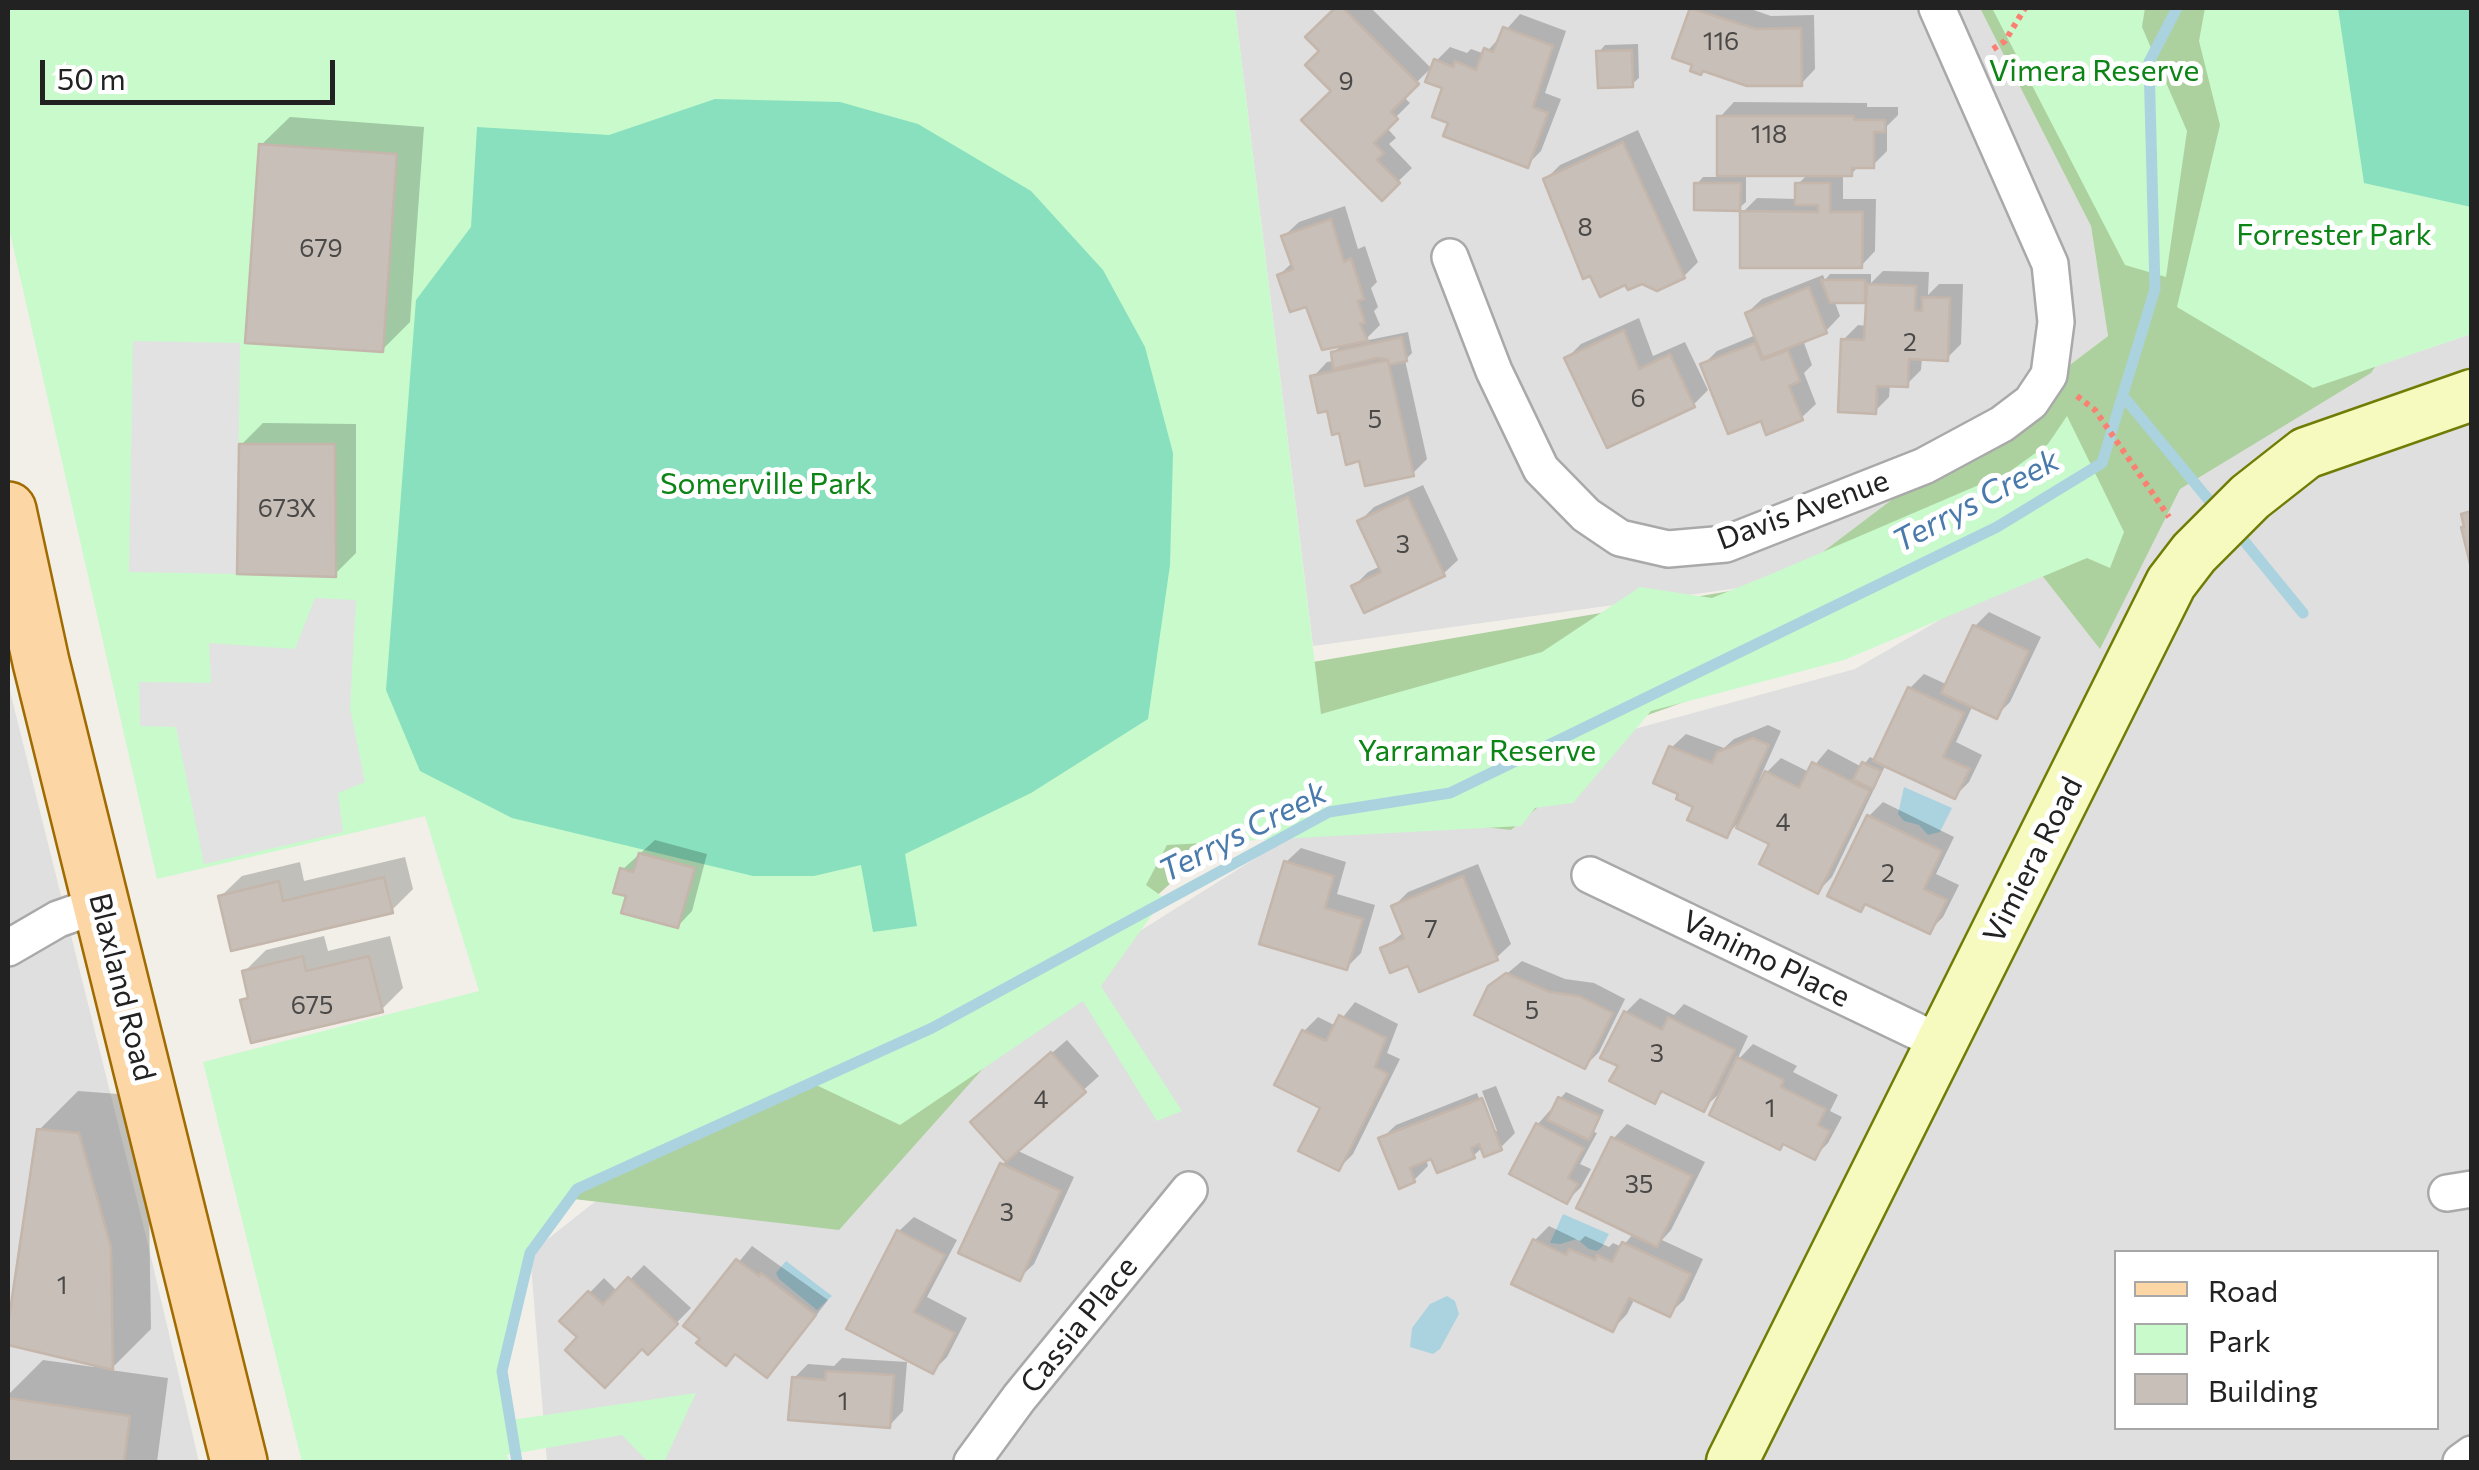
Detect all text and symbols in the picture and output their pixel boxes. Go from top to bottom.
house number: 116 [1703,27,1739,57]
scale bar [45,40,340,102]
park label: Vimera Reserve [1989,53,2199,89]
text: 50 m [57,59,126,96]
house number: 9 [1338,67,1354,97]
house number: 118 [1751,120,1787,150]
house number: 8 [1577,213,1593,243]
park label: Forrester Park [2236,217,2432,253]
house number: 679 [299,234,343,264]
house number: 2 [1903,328,1917,358]
house number: 6 [1630,384,1646,414]
house number: 5 [1368,405,1382,435]
water label: Terrys Creek [1886,441,2066,561]
street label: Davis Avenue [1712,462,1894,558]
park label: Somerville Park [660,466,872,502]
house number: 673X [258,494,316,524]
house number: 3 [1396,530,1410,560]
park label: Yarramar Reserve [1358,733,1596,769]
street label: Vimiera Road [1976,771,2090,949]
water label: Terrys Creek [1153,773,1333,891]
house number: 4 [1776,808,1790,838]
house number: 2 [1881,859,1895,889]
street label: Blaxland Road [81,889,163,1085]
street label: Vanimo Place [1676,903,1856,1015]
house number: 7 [1424,915,1438,945]
house number: 675 [291,991,333,1021]
house number: 5 [1525,996,1539,1026]
house number: 3 [1650,1039,1664,1069]
house number: 4 [1034,1085,1048,1115]
house number: 1 [1765,1094,1775,1124]
house number: 35 [1625,1170,1653,1200]
house number: 3 [1000,1198,1014,1228]
street label: Cassia Place [1013,1249,1145,1401]
legend [2114,1250,2439,1430]
house number: 1 [57,1271,67,1301]
text: Road [2208,1271,2278,1308]
text: Park [2208,1321,2271,1358]
text: Building [2208,1371,2318,1408]
house number: 1 [838,1387,848,1417]

